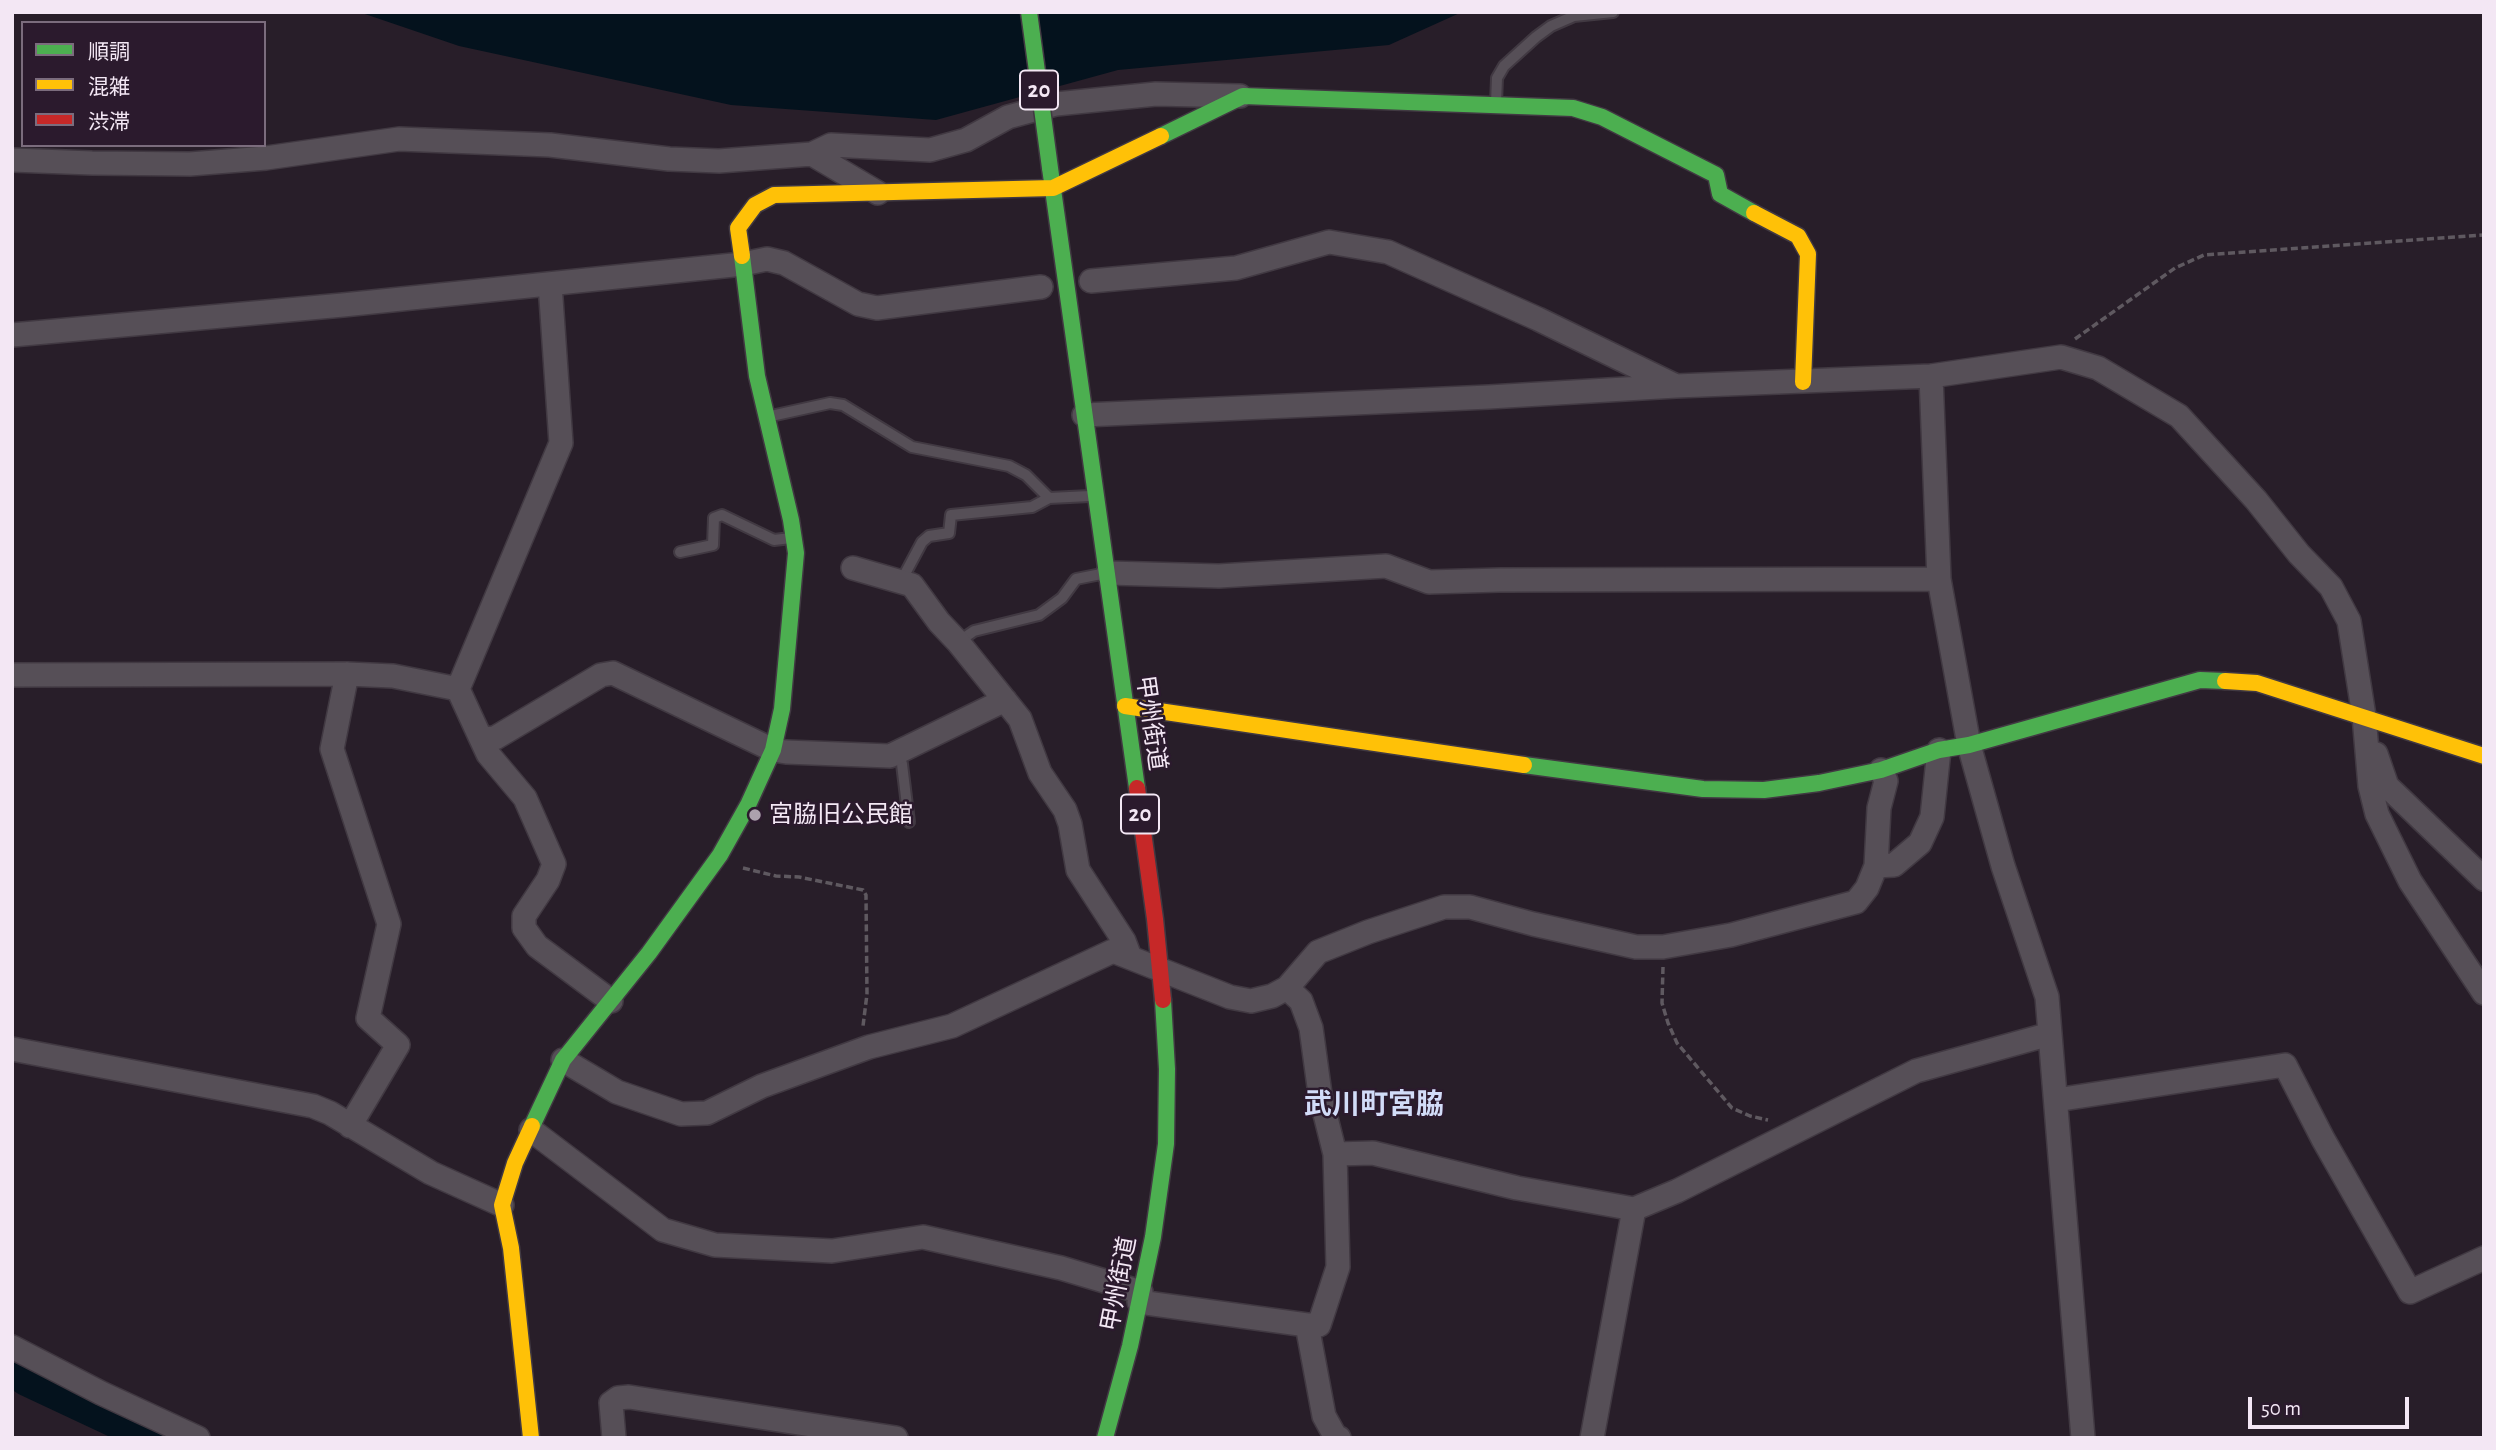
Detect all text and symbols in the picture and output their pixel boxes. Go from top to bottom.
legend [21,21,266,147]
text: 順調 [88,42,130,63]
road number: 20 [1020,71,1058,110]
text: 混雑 [88,77,130,98]
text: 渋滞 [88,112,130,133]
street label: 甲州街道 [1130,673,1172,773]
road number: 20 [1121,794,1159,834]
place label: 宮脇旧公民館 [769,801,913,829]
marker: 宮脇旧公民館 [747,807,763,823]
district label: 武川町宮脇 [1304,1088,1444,1122]
street label: 甲州街道 [1096,1234,1142,1334]
scale bar [2251,1384,2412,1428]
text: 50 m [2261,1398,2301,1419]

